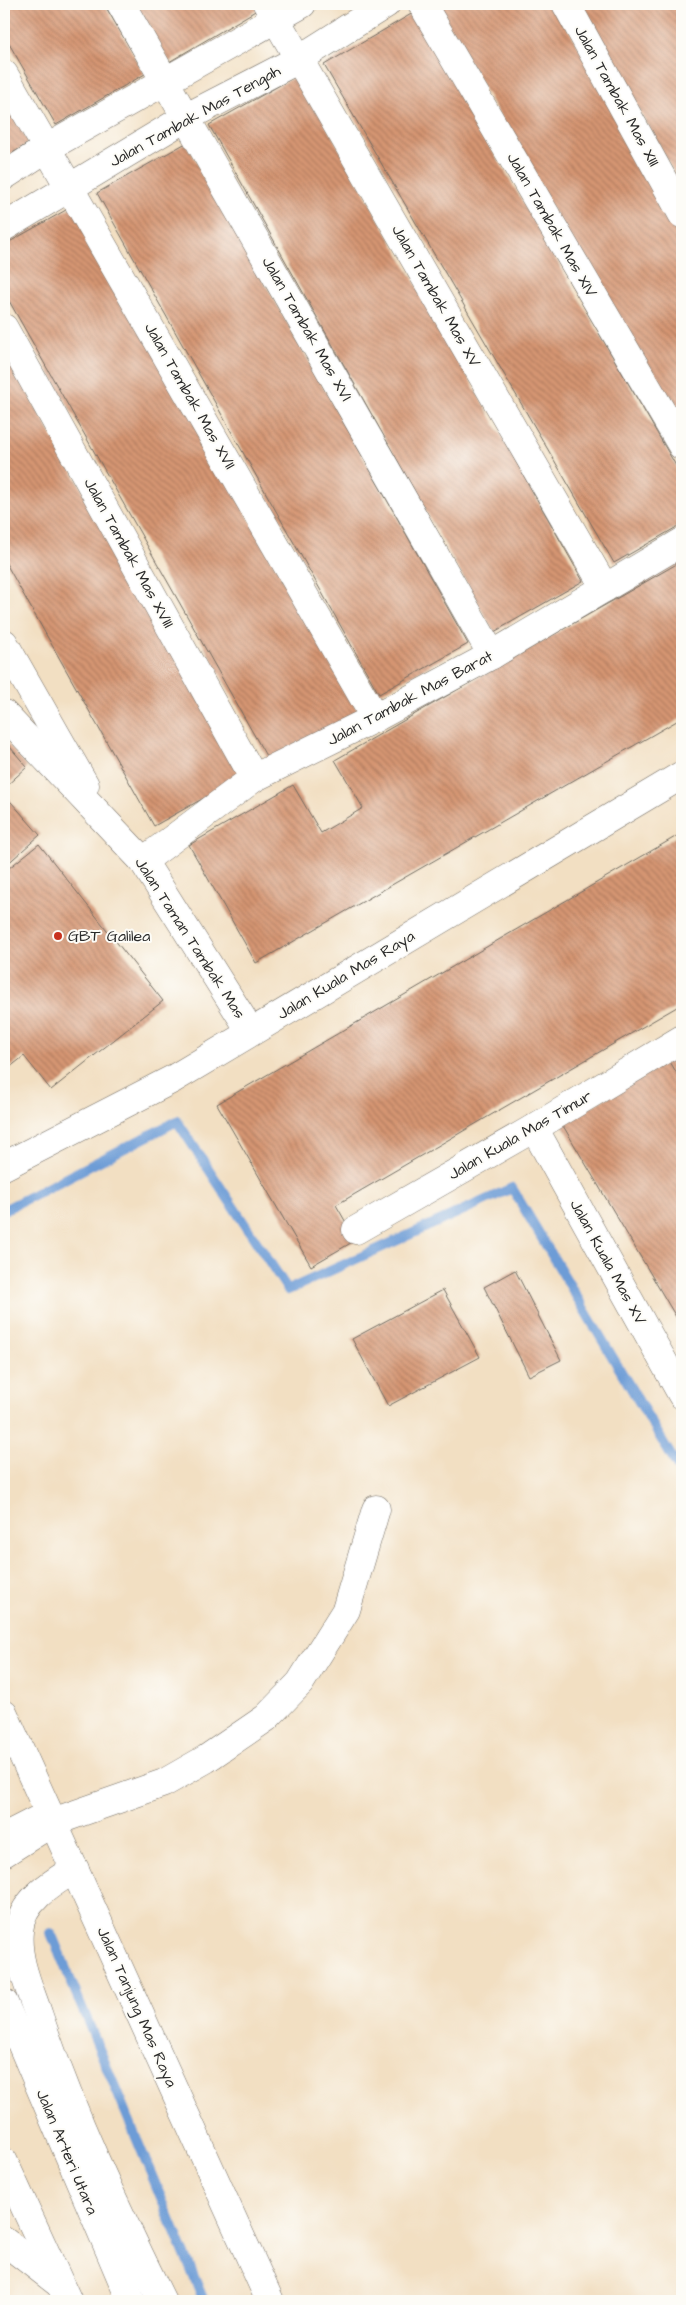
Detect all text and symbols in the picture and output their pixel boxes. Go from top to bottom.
street label: Jalan Tambak Mas XIII [569,21,665,171]
street label: Jalan Tambak Mas Tengah [106,60,285,173]
street label: Jalan Tambak Mas XIV [502,149,602,301]
street label: Jalan Tambak Mas XV [386,221,486,371]
street label: Jalan Tambak Mas XVI [257,253,357,405]
street label: Jalan Tambak Mas XVII [139,319,241,473]
street label: Jalan Tambak Mas XVIII [79,474,179,632]
street label: Jalan Tambak Mas Barat [323,645,497,751]
street label: Jalan Taman Tambak Mas [130,853,250,1023]
place label: GBT Galilea [68,925,150,947]
street label: Jalan Kuala Mas Raya [273,925,419,1026]
marker: GBT Galilea [52,930,64,942]
street label: Jalan Kuala Mas Timur [444,1085,596,1185]
street label: Jalan Kuala Mas XV [564,1195,652,1329]
street label: Jalan Tanjung Mas Raya [91,1923,182,2091]
street label: Jalan Arteri Utara [31,2086,103,2218]

